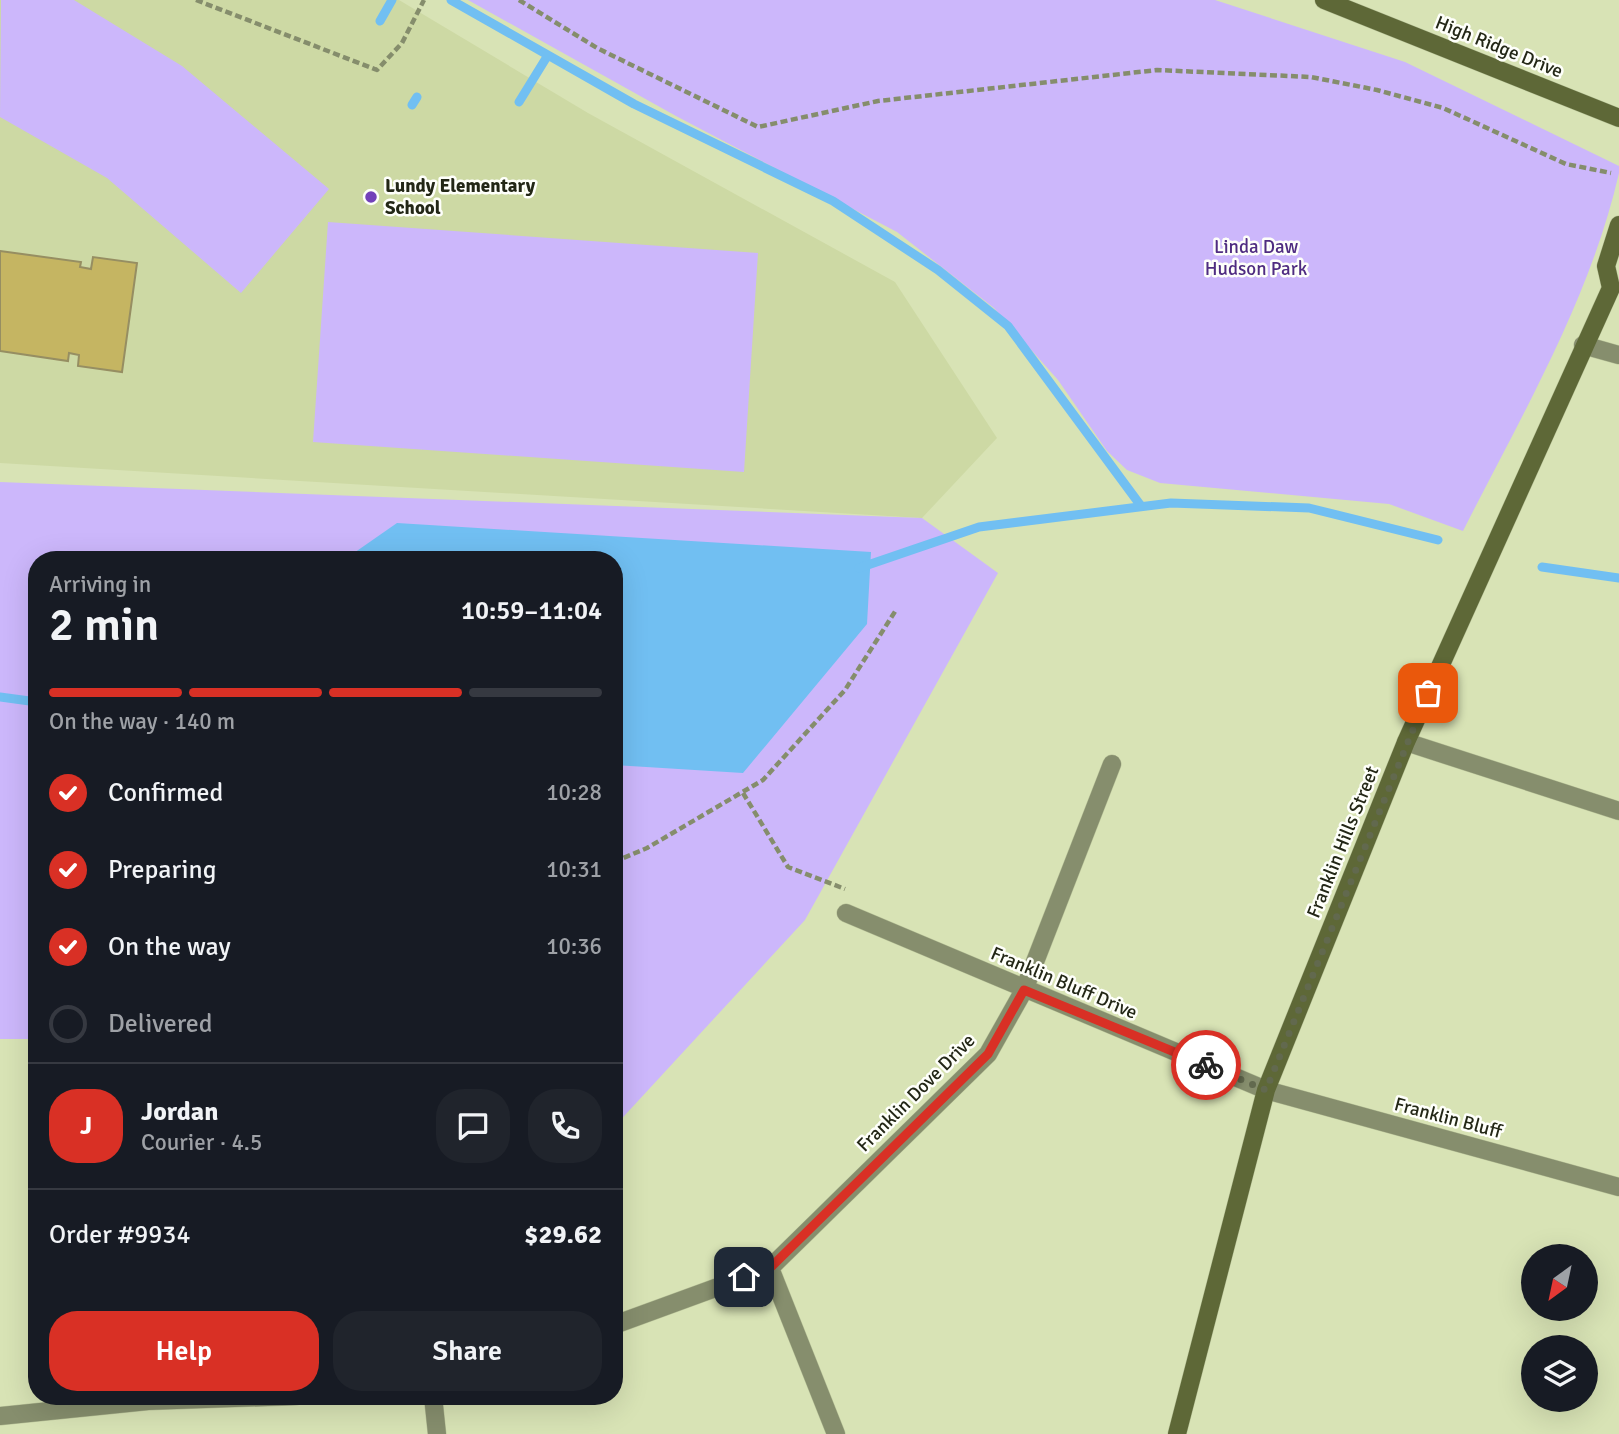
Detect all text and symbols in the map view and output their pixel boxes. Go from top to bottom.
street label: High Ridge Drive [1432,11,1566,83]
place label: Lundy Elementary School [385,174,536,220]
marker: Lundy Elementary School [363,189,379,205]
park label: Linda Daw Hudson Park [1205,235,1308,281]
text: Arriving in [49,570,151,599]
text: 10:59–11:04 [461,595,602,627]
text: 2 min [49,597,159,653]
pin [1398,663,1458,723]
icon: bag [1409,674,1447,712]
text: On the way · 140 m [49,707,235,736]
street label: Franklin Hills Street [1302,762,1385,921]
icon: check [49,774,87,812]
text: Confirmed [108,777,223,809]
text: 10:28 [546,778,602,807]
icon: check [49,851,87,889]
text: Preparing [108,854,216,886]
text: 10:31 [546,855,602,884]
icon: check [49,928,87,966]
text: On the way [108,931,231,963]
text: 10:36 [546,932,602,961]
street label: Franklin Bluff Drive [987,941,1141,1025]
text: Delivered [108,1008,213,1040]
street label: Franklin Dove Drive [852,1029,980,1157]
courier [1171,1030,1241,1100]
icon: bike [1187,1046,1225,1084]
button: chat [436,1089,510,1163]
button: phone [528,1089,602,1163]
street label: Franklin Bluff [1392,1092,1505,1144]
text: Jordan [141,1096,218,1128]
text: J [80,1110,92,1142]
text: Courier · 4.5 [141,1128,262,1157]
text: Order #9934 [49,1219,190,1251]
text: $29.62 [524,1219,602,1251]
north arrow [1521,1244,1598,1321]
map controls [1521,1244,1598,1412]
pin [714,1247,774,1307]
icon: home [725,1258,763,1296]
button: Help [49,1311,319,1391]
button: Share [333,1311,602,1391]
button: layers [1521,1335,1598,1412]

